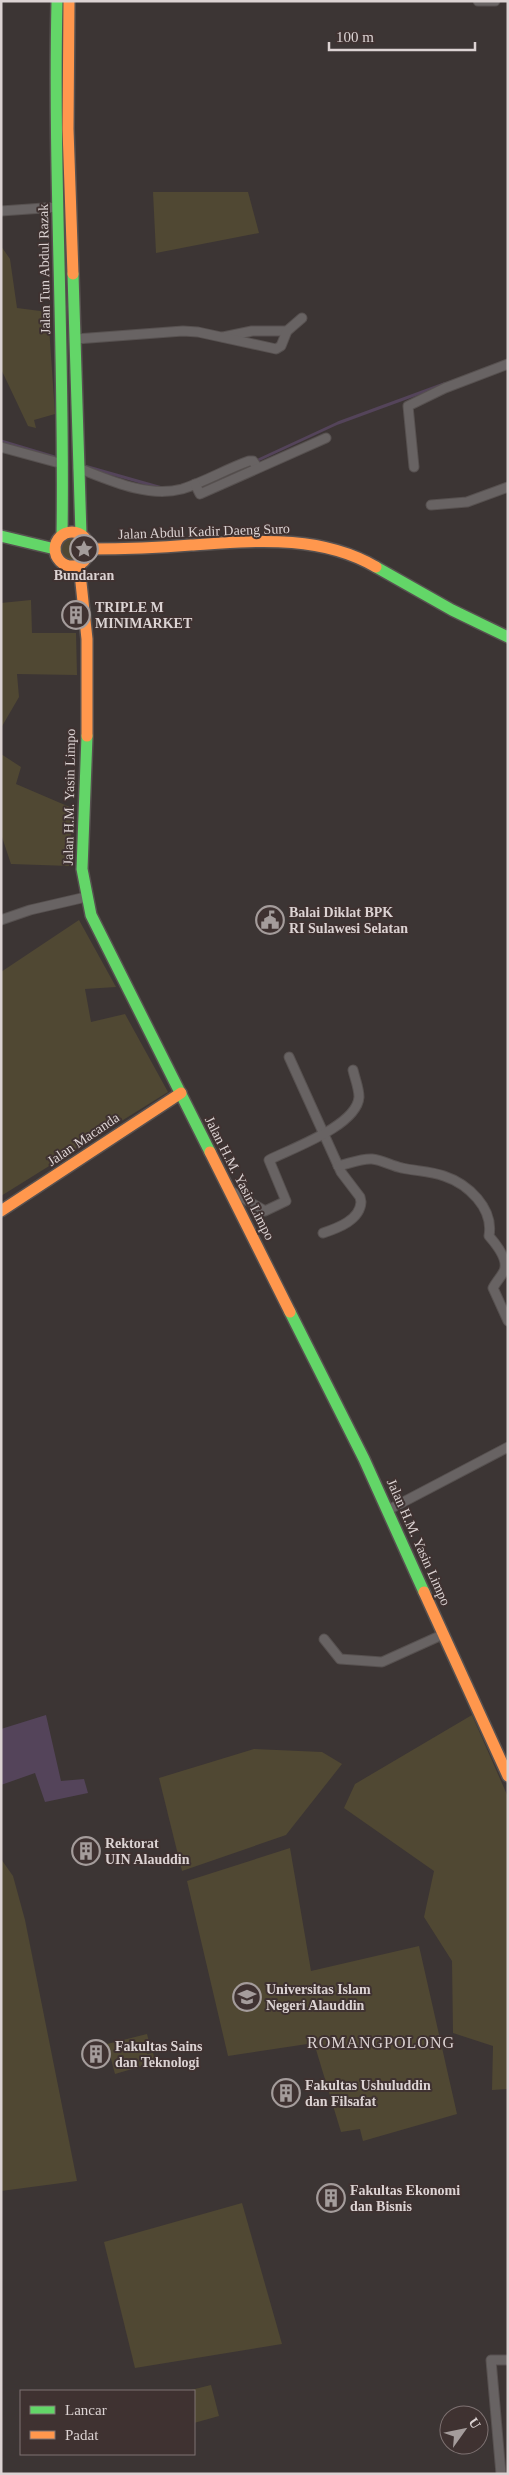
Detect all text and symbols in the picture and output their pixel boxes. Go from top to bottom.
scale bar [329,20,475,52]
text: 100 m [336,29,374,45]
street label: Jalan Tun Abdul Razak [36,204,53,334]
street label: Jalan Abdul Kadir Daeng Suro [118,521,290,542]
place icon: Bundaran [69,534,99,564]
place label: Bundaran [54,568,115,583]
building icon: TRIPLE M MINIMARKET [61,600,91,630]
place label: TRIPLE M MINIMARKET [95,600,193,631]
street label: Jalan H.M. Yasin Limpo [61,728,78,866]
public building icon: Balai Diklat BPK RI Sulawesi Selatan [255,905,285,935]
place label: Balai Diklat BPK RI Sulawesi Selatan [289,905,408,936]
street label: Jalan Macanda [44,1109,123,1169]
street label: Jalan H.M. Yasin Limpo [202,1114,277,1243]
street label: Jalan H.M. Yasin Limpo [384,1477,453,1608]
building icon: Rektorat UIN Alauddin [71,1836,101,1866]
place label: Rektorat UIN Alauddin [105,1836,190,1867]
school or university icon: Universitas Islam Negeri Alauddin [232,1982,262,2012]
place label: Universitas Islam Negeri Alauddin [266,1982,371,2013]
district label: ROMANGPOLONG [307,2034,455,2051]
building icon: Fakultas Sains dan Teknologi [81,2039,111,2069]
place label: Fakultas Sains dan Teknologi [115,2039,203,2070]
building icon: Fakultas Ushuluddin dan Filsafat [271,2078,301,2108]
place label: Fakultas Ushuluddin dan Filsafat [305,2078,431,2109]
building icon: Fakultas Ekonomi dan Bisnis [316,2183,346,2213]
place label: Fakultas Ekonomi dan Bisnis [350,2183,460,2214]
legend [20,2390,195,2455]
text: Lancar [65,2402,107,2418]
north arrow [439,2405,489,2455]
text: U [465,2415,484,2432]
text: Padat [65,2427,99,2443]

